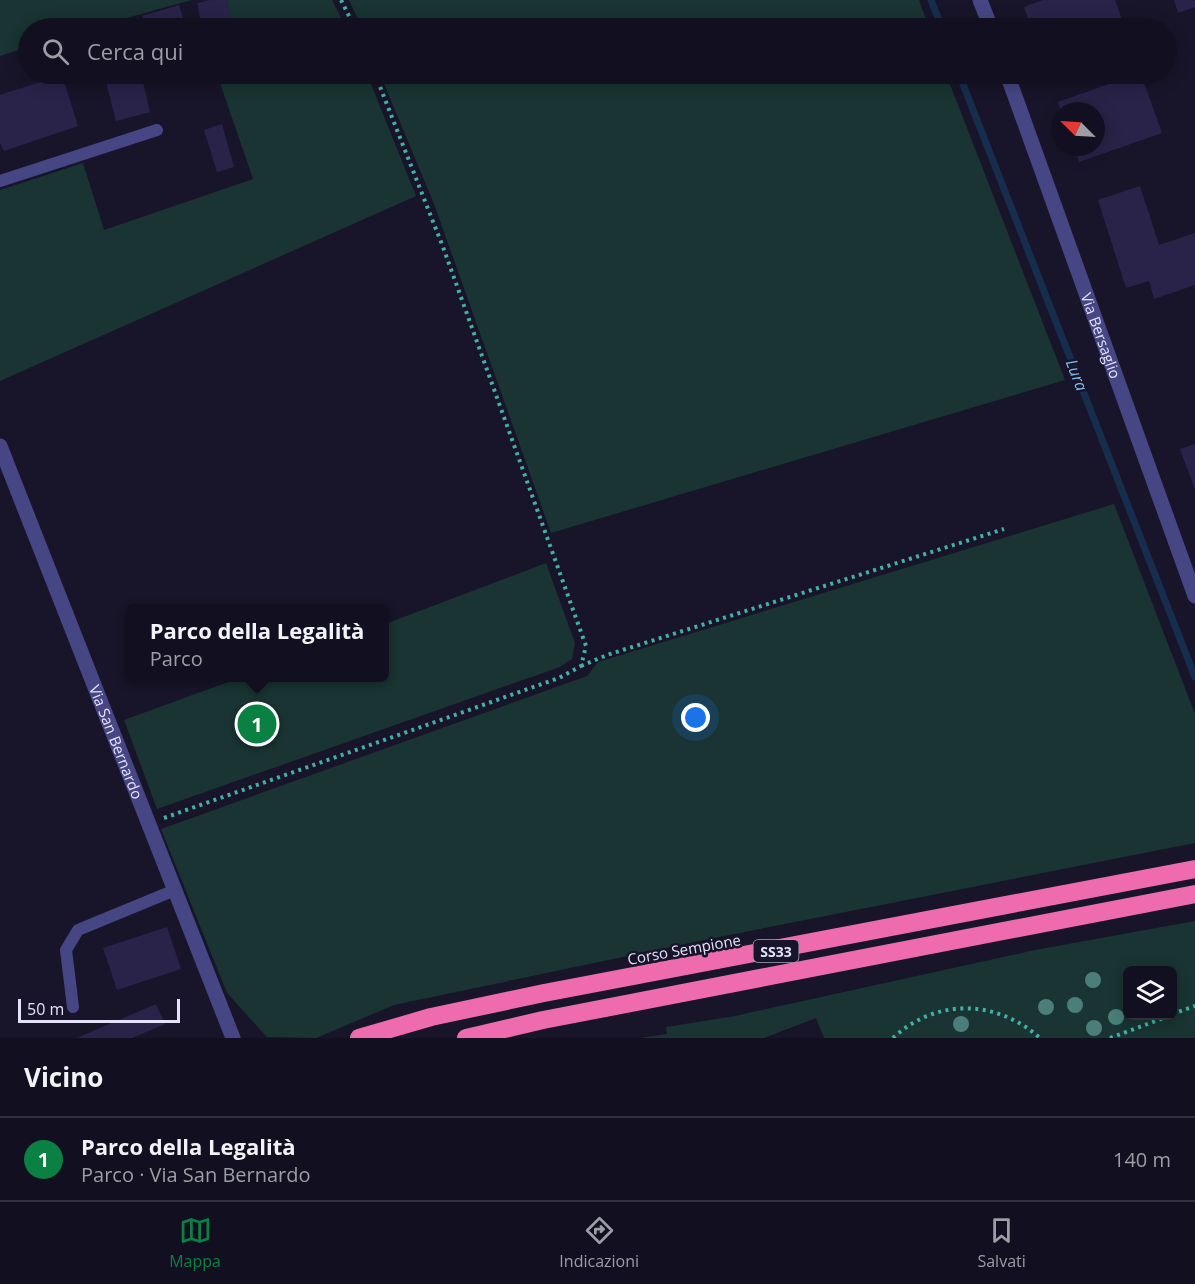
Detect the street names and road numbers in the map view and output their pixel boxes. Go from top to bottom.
street label: Via Bersaglio [1077,290,1126,381]
street label: Via San Bernardo [85,682,148,802]
street label: Corso Sempione [626,929,742,969]
road number: SS33 [754,940,798,962]

